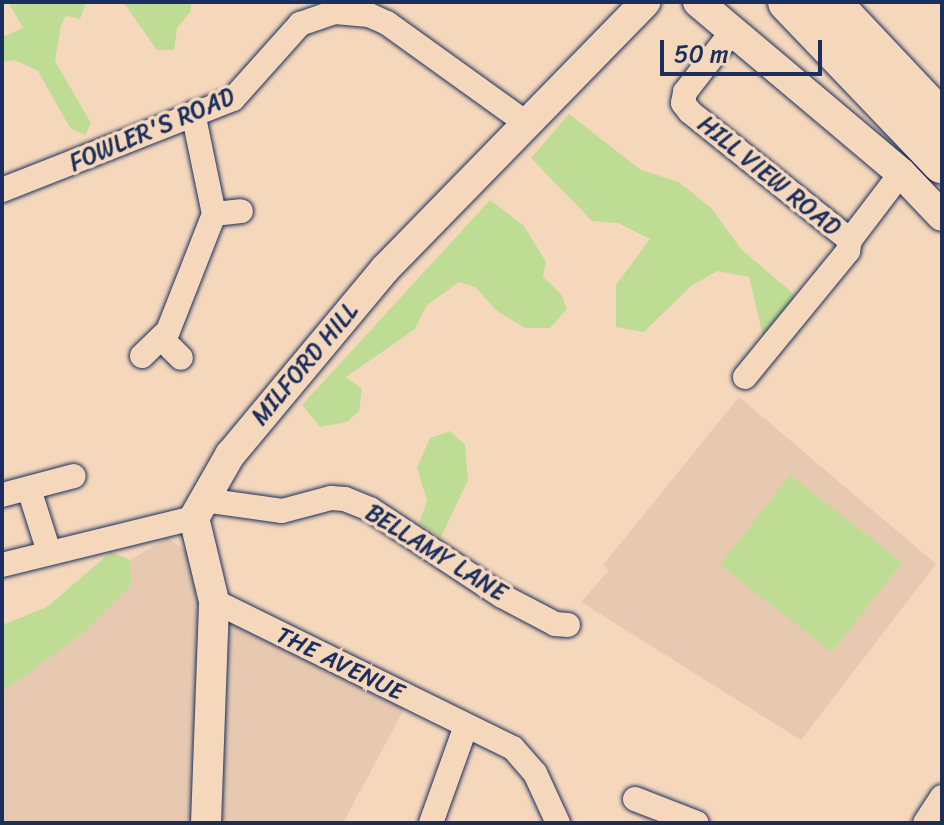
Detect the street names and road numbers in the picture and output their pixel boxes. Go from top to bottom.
street label: FOWLER'S ROAD [65,82,239,178]
street label: HILL VIEW ROAD [691,109,847,243]
street label: MILFORD HILL [245,296,365,432]
street label: BELLAMY LANE [360,498,512,608]
street label: THE AVENUE [271,621,409,707]

